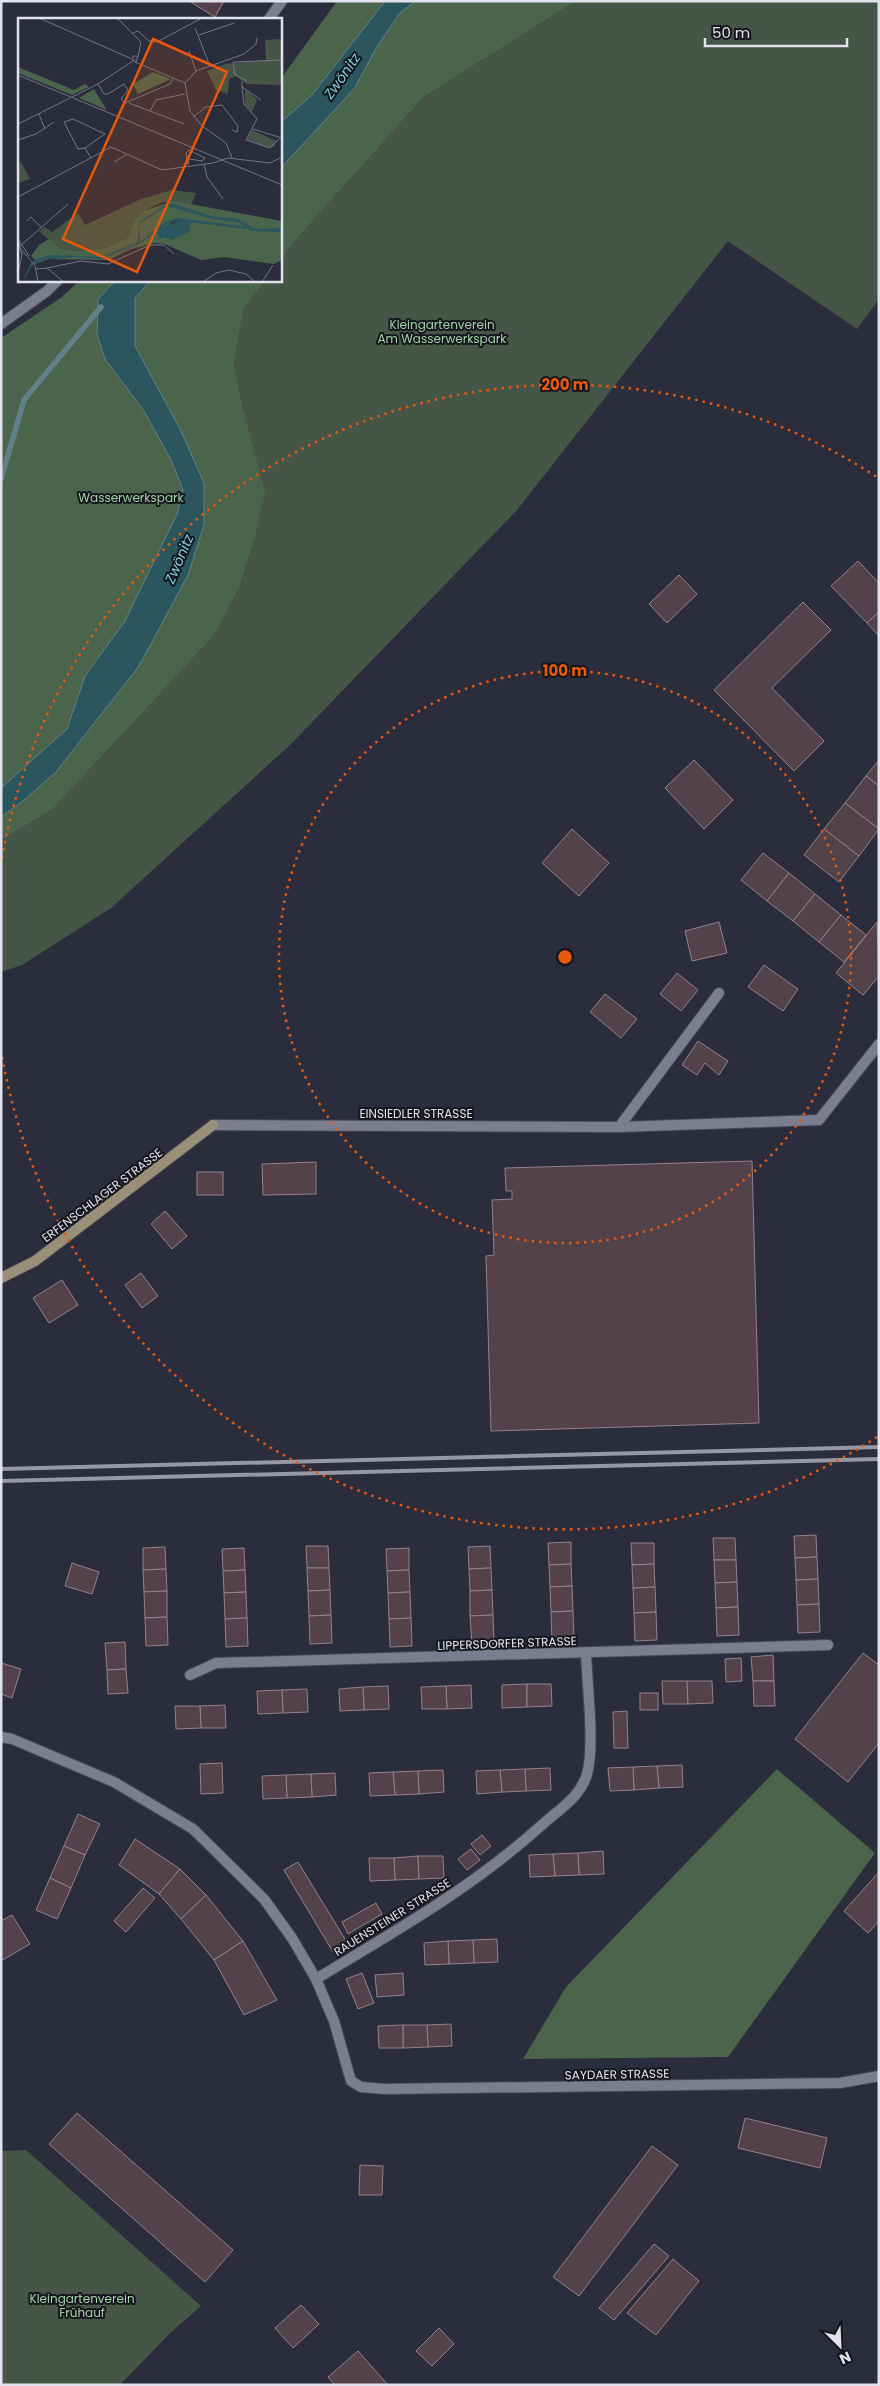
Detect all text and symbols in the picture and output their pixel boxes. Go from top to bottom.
scale bar [705,15,848,47]
inset map [18,18,281,281]
text: 50 m [712,22,750,43]
water label: Zwönitz [318,49,365,104]
park label: Kleingartenverein Am Wasserwerkspark [377,316,507,347]
text: 200 m [541,374,589,395]
park label: Wasserwerkspark [78,489,184,506]
water label: Zwönitz [159,531,199,588]
text: 100 m [543,660,587,681]
centre of rings [556,948,574,966]
street label: EINSIEDLER STRASSE [359,1105,473,1122]
street label: ERFENSCHLAGER STRASSE [38,1144,166,1246]
street label: LIPPERSDORFER STRASSE [437,1632,577,1654]
street label: RAUENSTEINER STRASSE [330,1874,454,1960]
street label: SAYDAER STRASSE [565,2065,669,2083]
park label: Kleingartenverein Frühauf [29,2290,135,2321]
north arrow [815,2321,865,2371]
text: N [836,2347,854,2369]

